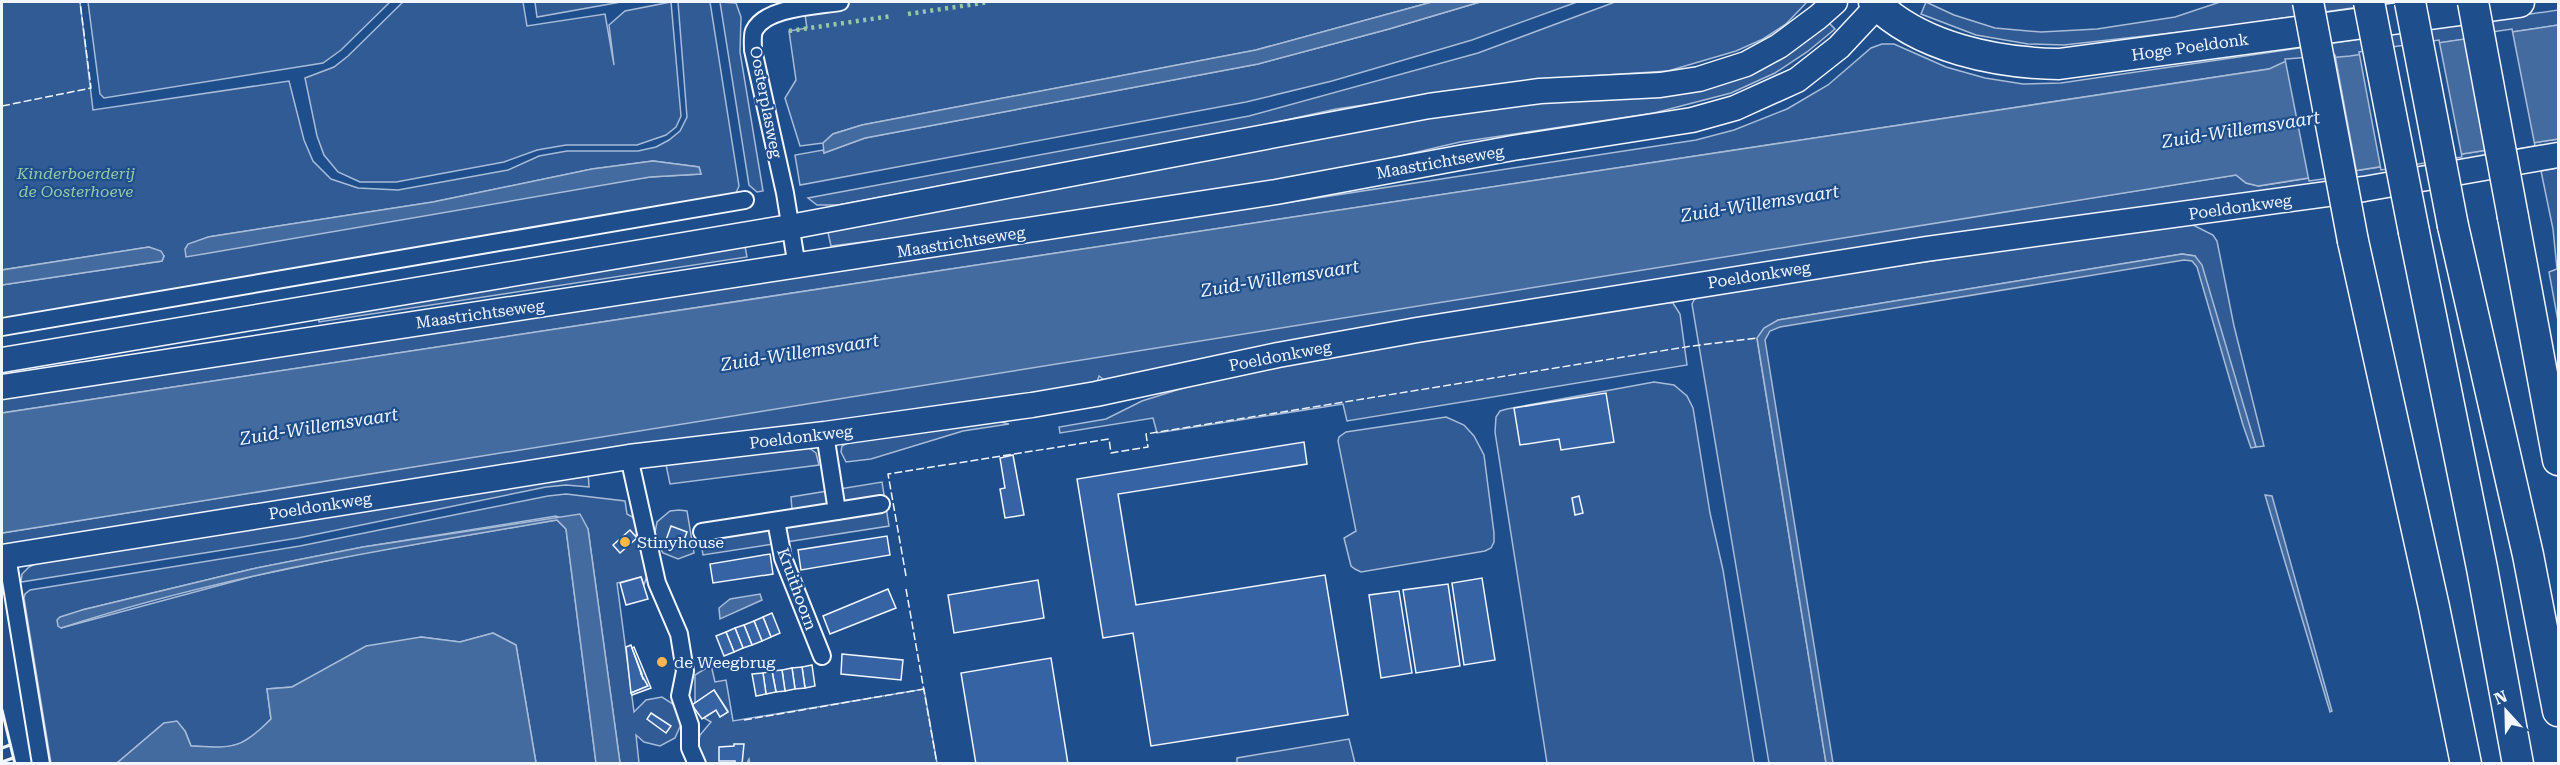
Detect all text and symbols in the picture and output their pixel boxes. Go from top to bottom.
street label: Hoge Poeldonk [2130,29,2250,65]
street label: Oosterplasweg [746,44,786,161]
water label: Zuid-Willemsvaart [2159,106,2322,152]
street label: Maastrichtseweg [1375,141,1506,183]
park label: Kinderboerderij de Oosterhoeve [16,164,135,201]
water label: Zuid-Willemsvaart [1678,180,1841,226]
street label: Poeldonkweg [2187,190,2294,224]
street label: Maastrichtseweg [895,222,1027,262]
water label: Zuid-Willemsvaart [1198,255,1361,301]
street label: Poeldonkweg [1706,257,1813,293]
street label: Maastrichtseweg [414,295,546,332]
water label: Zuid-Willemsvaart [718,329,881,375]
street label: Poeldonkweg [1227,337,1334,375]
water label: Zuid-Willemsvaart [237,403,400,449]
street label: Poeldonkweg [748,421,855,453]
street label: Poeldonkweg [267,488,374,524]
place label: Stinyhouse [637,533,724,552]
marker: Stinyhouse [618,535,632,549]
street label: Kruithoorn [773,545,821,633]
place label: de Weegbrug [674,653,776,672]
marker: de Weegbrug [655,655,669,669]
north arrow [2476,681,2536,741]
text: N [2491,686,2510,709]

